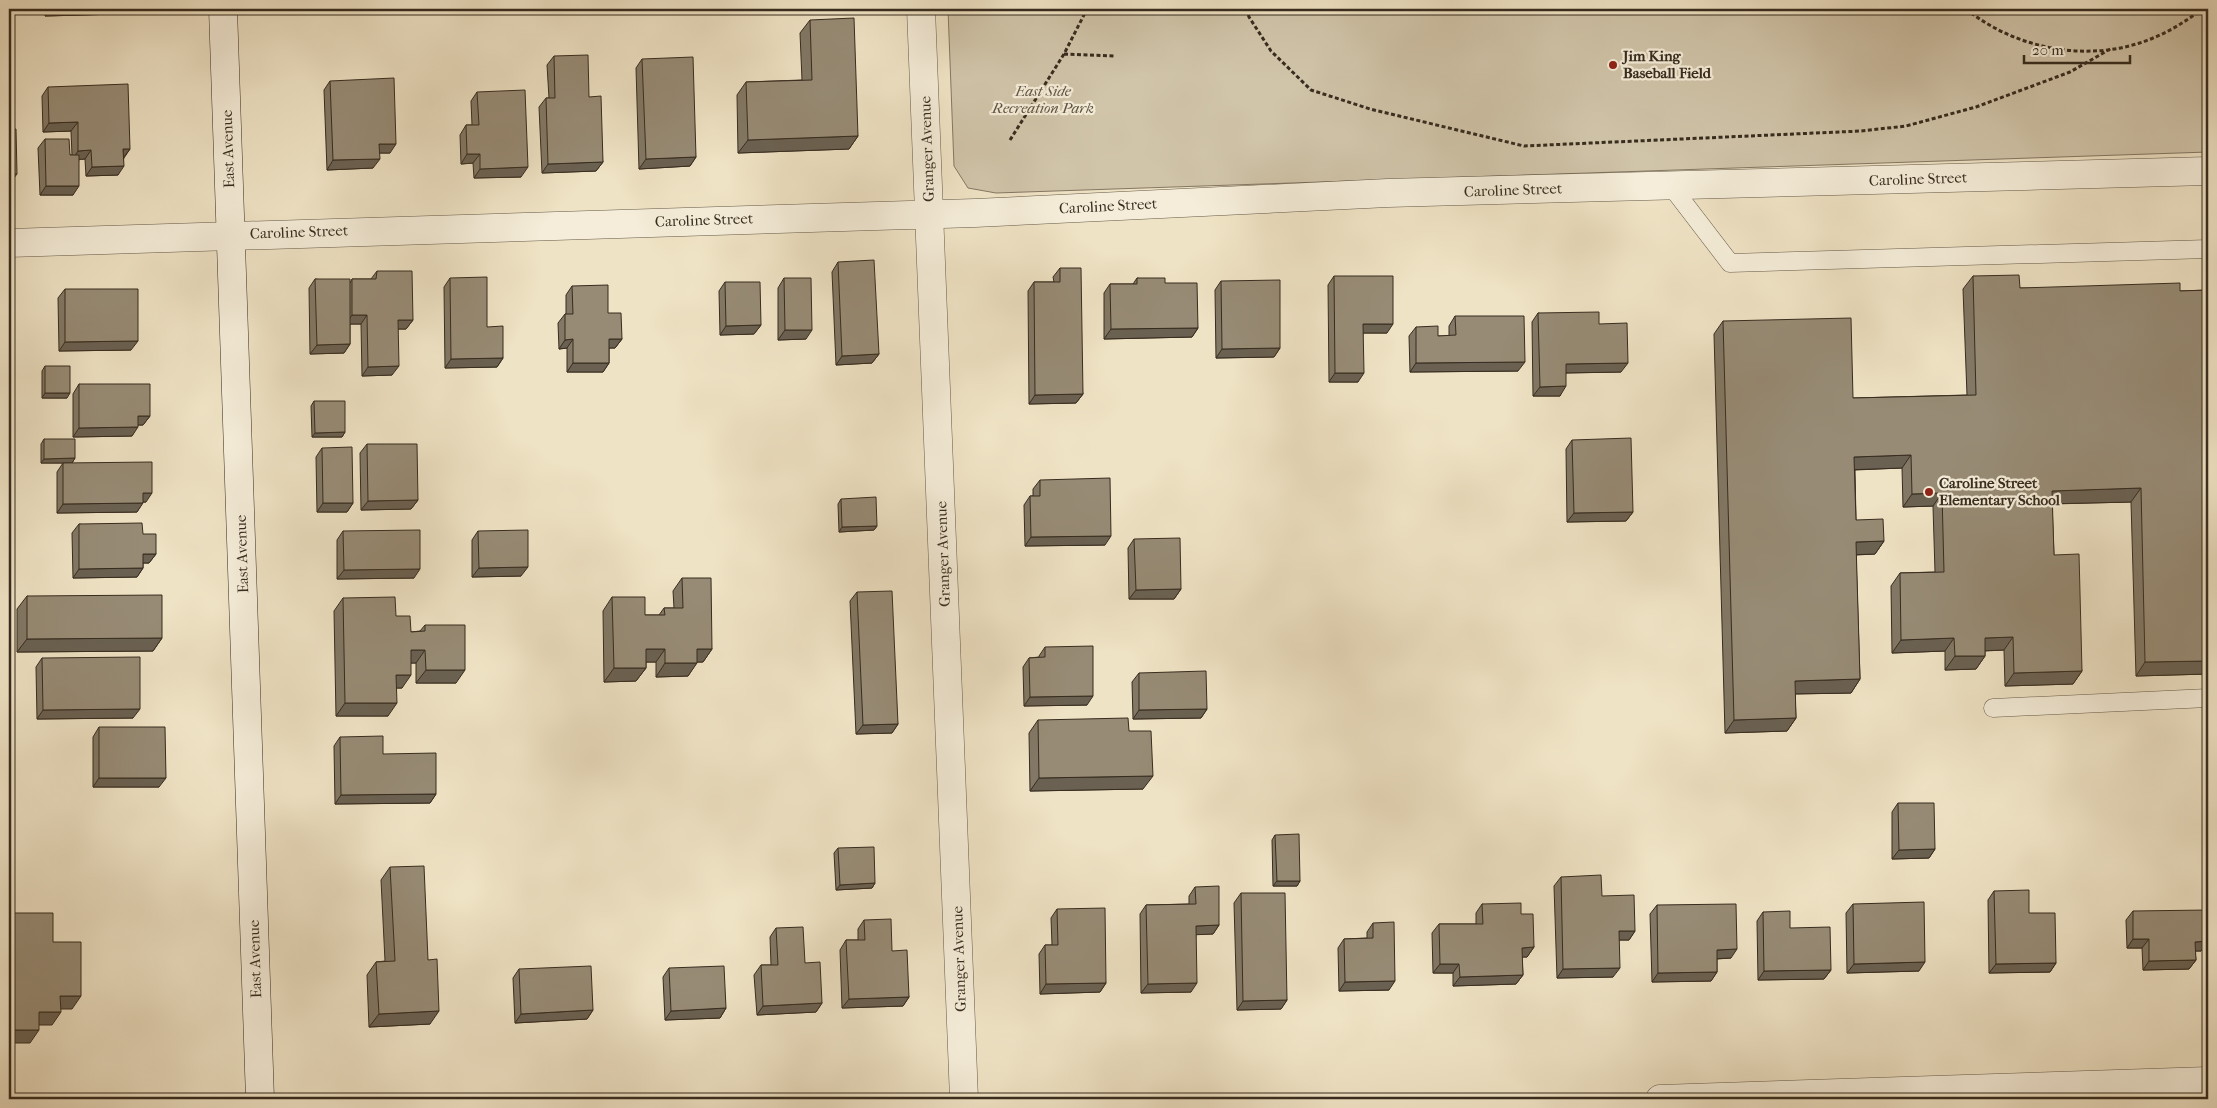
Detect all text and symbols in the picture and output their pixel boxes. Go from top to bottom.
scale bar [2024,32,2131,64]
text: 20 m [2032,41,2064,59]
place label: Jim King Baseball Field [1621,47,1712,82]
marker: Jim King Baseball Field [1607,59,1619,71]
park label: East Side Recreation Park [991,82,1094,117]
street label: Granger Avenue [916,95,938,202]
street label: East Avenue [218,109,238,189]
street label: Caroline Street [1869,168,1968,190]
street label: Caroline Street [1464,179,1563,201]
street label: Caroline Street [1058,194,1158,218]
street label: Caroline Street [655,209,754,231]
street label: Caroline Street [250,221,349,243]
place label: Caroline Street Elementary School [1939,474,2061,509]
marker: Caroline Street Elementary School [1923,486,1935,498]
street label: Granger Avenue [932,500,954,607]
street label: East Avenue [232,514,252,594]
street label: Granger Avenue [948,905,970,1012]
street label: East Avenue [245,919,265,999]

